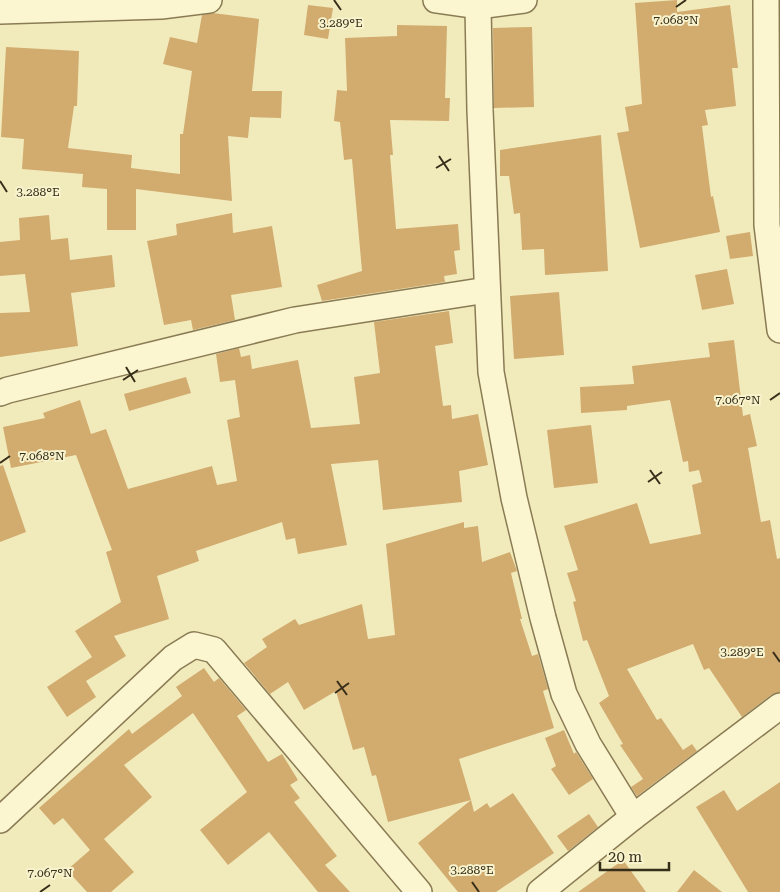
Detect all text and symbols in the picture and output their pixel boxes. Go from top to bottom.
text: 7.068°N [653,13,699,27]
text: 3.289°E [319,16,363,30]
text: 3.288°E [16,185,60,199]
text: 7.067°N [715,393,761,407]
text: 7.068°N [19,449,65,463]
text: 3.289°E [720,645,764,659]
scale bar [600,840,669,872]
text: 20 m [608,848,643,866]
text: 3.288°E [450,863,494,877]
text: 7.067°N [27,866,73,880]

